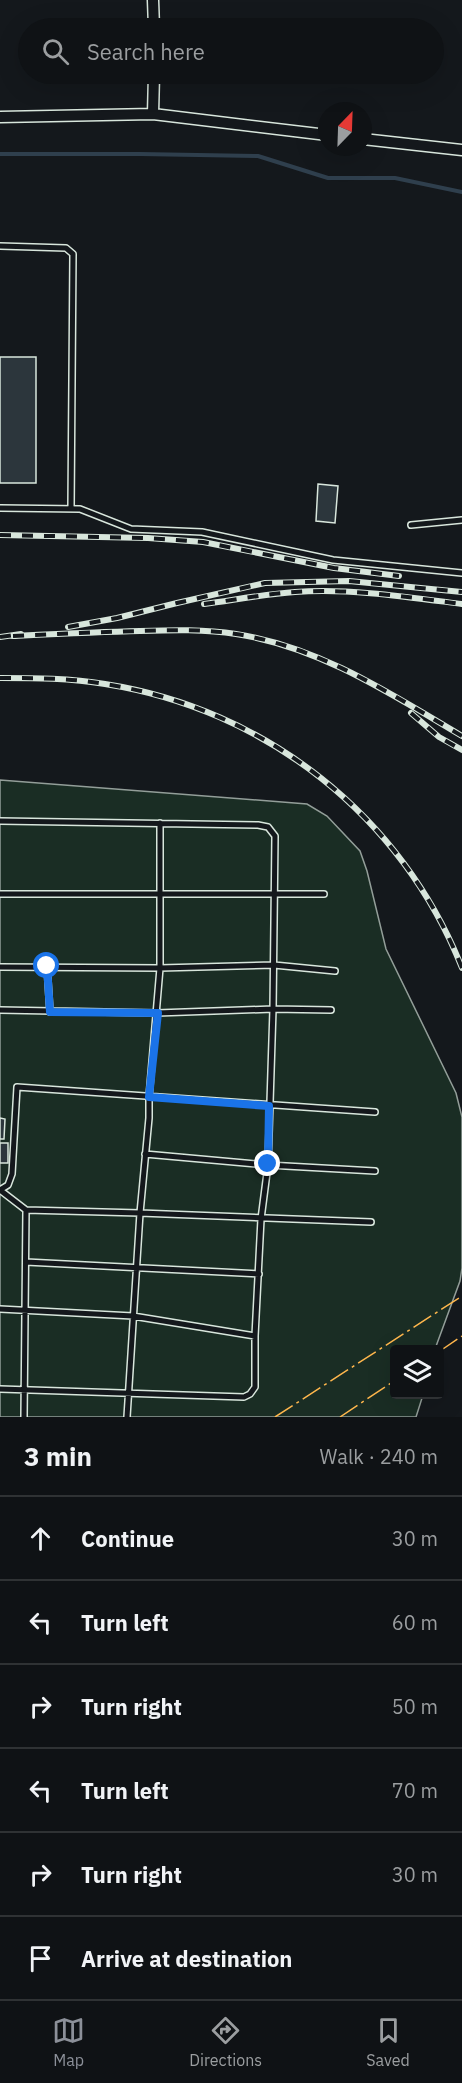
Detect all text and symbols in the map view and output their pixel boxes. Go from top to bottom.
search box [18,18,444,84]
icon: search [39,35,72,68]
text: Search here [87,37,205,66]
north arrow [318,102,372,156]
route start [33,952,59,978]
route end [254,1150,280,1176]
map controls [390,1345,444,1399]
button: layers [390,1345,444,1399]
text: 3 min [24,1439,92,1473]
text: Walk · 240 m [320,1443,438,1470]
icon: ahead [24,1522,57,1555]
text: Continue [81,1524,174,1553]
text: 30 m [392,1525,438,1552]
icon: left [24,1606,57,1639]
text: Turn left [81,1608,169,1637]
text: 60 m [392,1609,438,1636]
icon: right [24,1690,57,1723]
text: Turn right [81,1692,182,1721]
text: 50 m [392,1693,438,1720]
icon: left [24,1774,57,1807]
text: Turn left [81,1776,169,1805]
text: 70 m [392,1777,438,1804]
icon: right [24,1858,57,1891]
text: Turn right [81,1860,182,1889]
text: 30 m [392,1861,438,1888]
icon: arrive [24,1942,57,1975]
text: Arrive at destination [81,1944,292,1973]
tab: Map [52,2014,85,2070]
tab: Directions [189,2014,262,2070]
tab: Saved [366,2014,410,2070]

